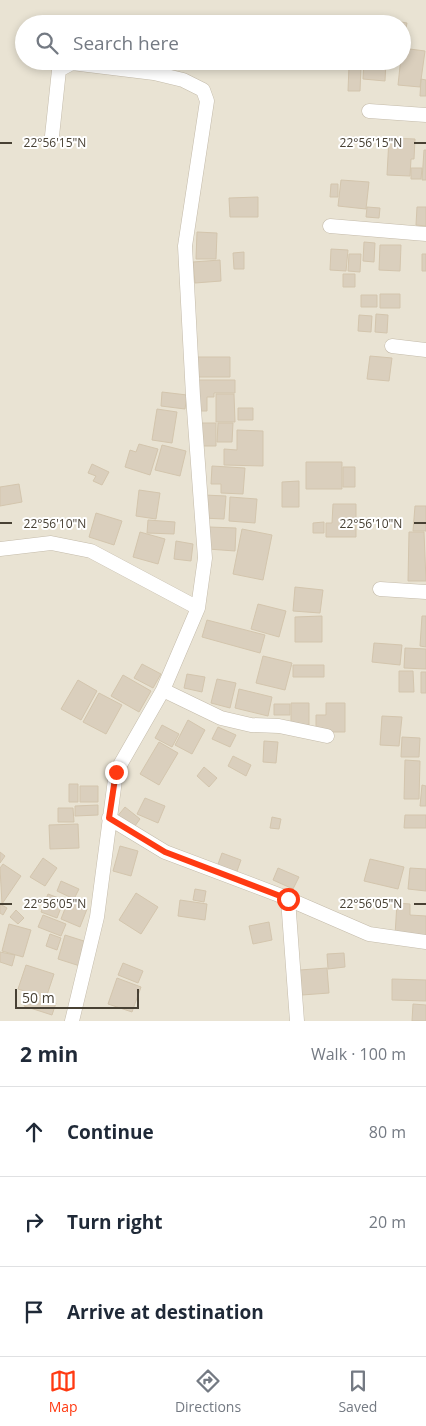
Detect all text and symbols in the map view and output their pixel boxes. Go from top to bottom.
search box [15,15,411,70]
icon: search [33,29,61,57]
text: Search here [73,30,179,56]
text: 22°56'15"N [24,134,86,151]
text: 22°56'15"N [340,134,402,151]
text: 22°56'10"N [24,515,86,532]
text: 22°56'10"N [340,515,402,532]
route end [105,761,128,784]
route start [277,888,300,911]
text: 22°56'05"N [24,895,86,912]
text: 22°56'05"N [340,895,402,912]
scale bar [15,986,139,1009]
text: 50 m [22,988,55,1007]
text: 2 min [20,1040,78,1068]
text: Walk · 100 m [311,1043,406,1065]
icon: ahead [20,1118,48,1146]
text: Continue [67,1119,154,1145]
text: 80 m [369,1121,406,1143]
icon: right [20,1208,48,1236]
text: Turn right [67,1209,162,1235]
text: 20 m [369,1211,406,1233]
icon: arrive [20,1298,48,1326]
text: Arrive at destination [67,1299,264,1325]
tab: Map [49,1367,78,1416]
tab: Directions [175,1367,241,1416]
tab: Saved [338,1367,377,1416]

